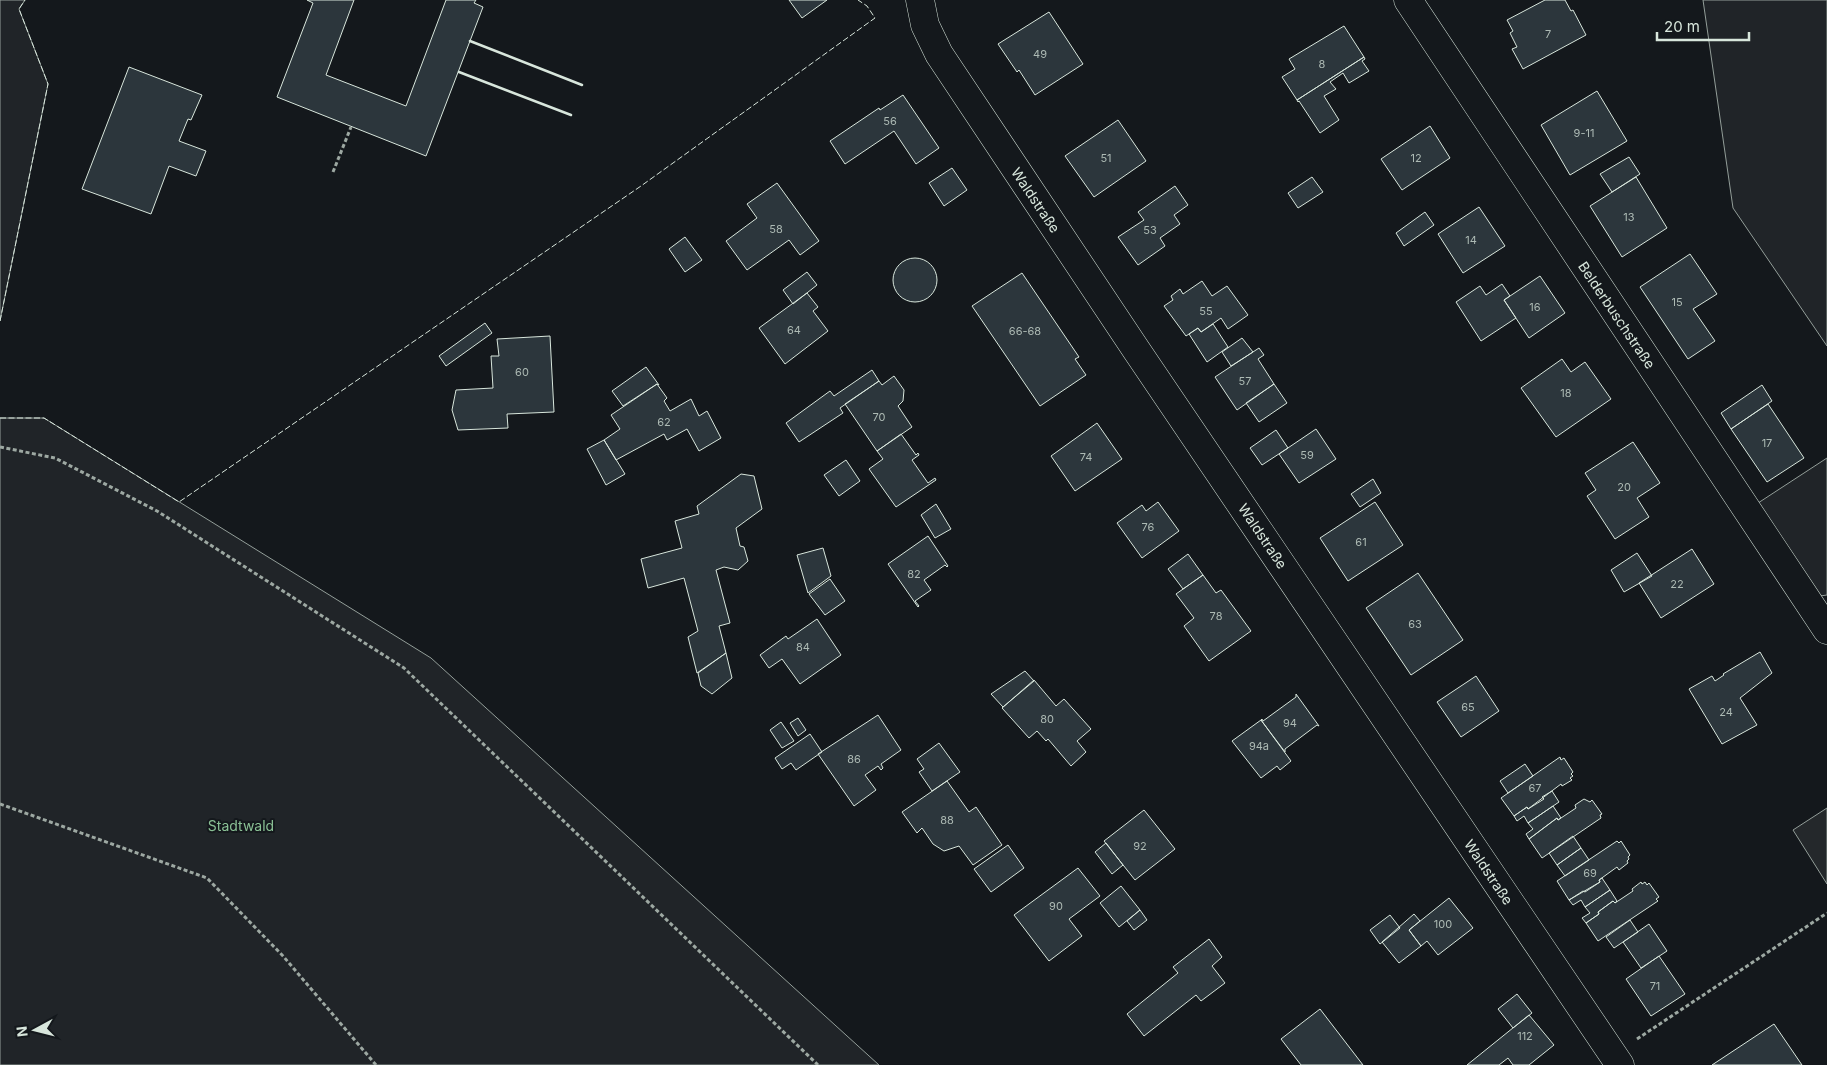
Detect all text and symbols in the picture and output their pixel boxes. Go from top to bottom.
scale bar [1657,10,1750,42]
text: 20 m [1664,17,1700,36]
house number: 7 [1545,27,1551,41]
house number: 49 [1033,47,1047,61]
house number: 8 [1319,57,1326,71]
house number: 56 [883,114,897,128]
house number: 9-11 [1574,126,1594,140]
house number: 51 [1100,151,1112,165]
house number: 12 [1410,151,1422,165]
street label: Waldstraße [1008,164,1064,236]
house number: 13 [1623,210,1635,224]
house number: 58 [769,222,783,236]
house number: 53 [1143,223,1157,237]
house number: 14 [1465,233,1477,247]
street label: Belderbuschstraße [1575,258,1659,372]
house number: 15 [1671,295,1683,309]
house number: 16 [1529,300,1541,314]
house number: 55 [1199,304,1213,318]
house number: 64 [787,323,801,337]
house number: 66-68 [1009,324,1041,338]
house number: 60 [515,365,529,379]
house number: 57 [1239,374,1251,388]
house number: 18 [1560,386,1572,400]
house number: 70 [873,410,886,424]
house number: 62 [657,415,671,429]
house number: 17 [1762,436,1772,450]
house number: 59 [1300,448,1314,462]
house number: 74 [1080,450,1092,464]
house number: 20 [1617,480,1631,494]
street label: Waldstraße [1235,500,1291,572]
house number: 76 [1142,520,1155,534]
house number: 61 [1355,535,1367,549]
house number: 82 [907,567,921,581]
house number: 22 [1670,577,1684,591]
house number: 78 [1210,609,1223,623]
house number: 63 [1408,617,1422,631]
house number: 84 [796,640,810,654]
house number: 65 [1461,700,1475,714]
house number: 24 [1719,705,1733,719]
house number: 80 [1040,712,1054,726]
house number: 94 [1283,716,1297,730]
house number: 94a [1249,739,1269,753]
house number: 86 [847,752,861,766]
house number: 67 [1528,781,1542,795]
house number: 88 [940,813,954,827]
park label: Stadtwald [208,817,274,834]
street label: Waldstraße [1461,836,1517,908]
house number: 92 [1133,839,1147,853]
house number: 69 [1583,866,1597,880]
house number: 90 [1049,899,1063,913]
house number: 100 [1434,917,1452,931]
house number: 71 [1650,979,1660,993]
north arrow [10,1005,60,1055]
text: N [13,1025,31,1038]
house number: 112 [1517,1029,1533,1043]

